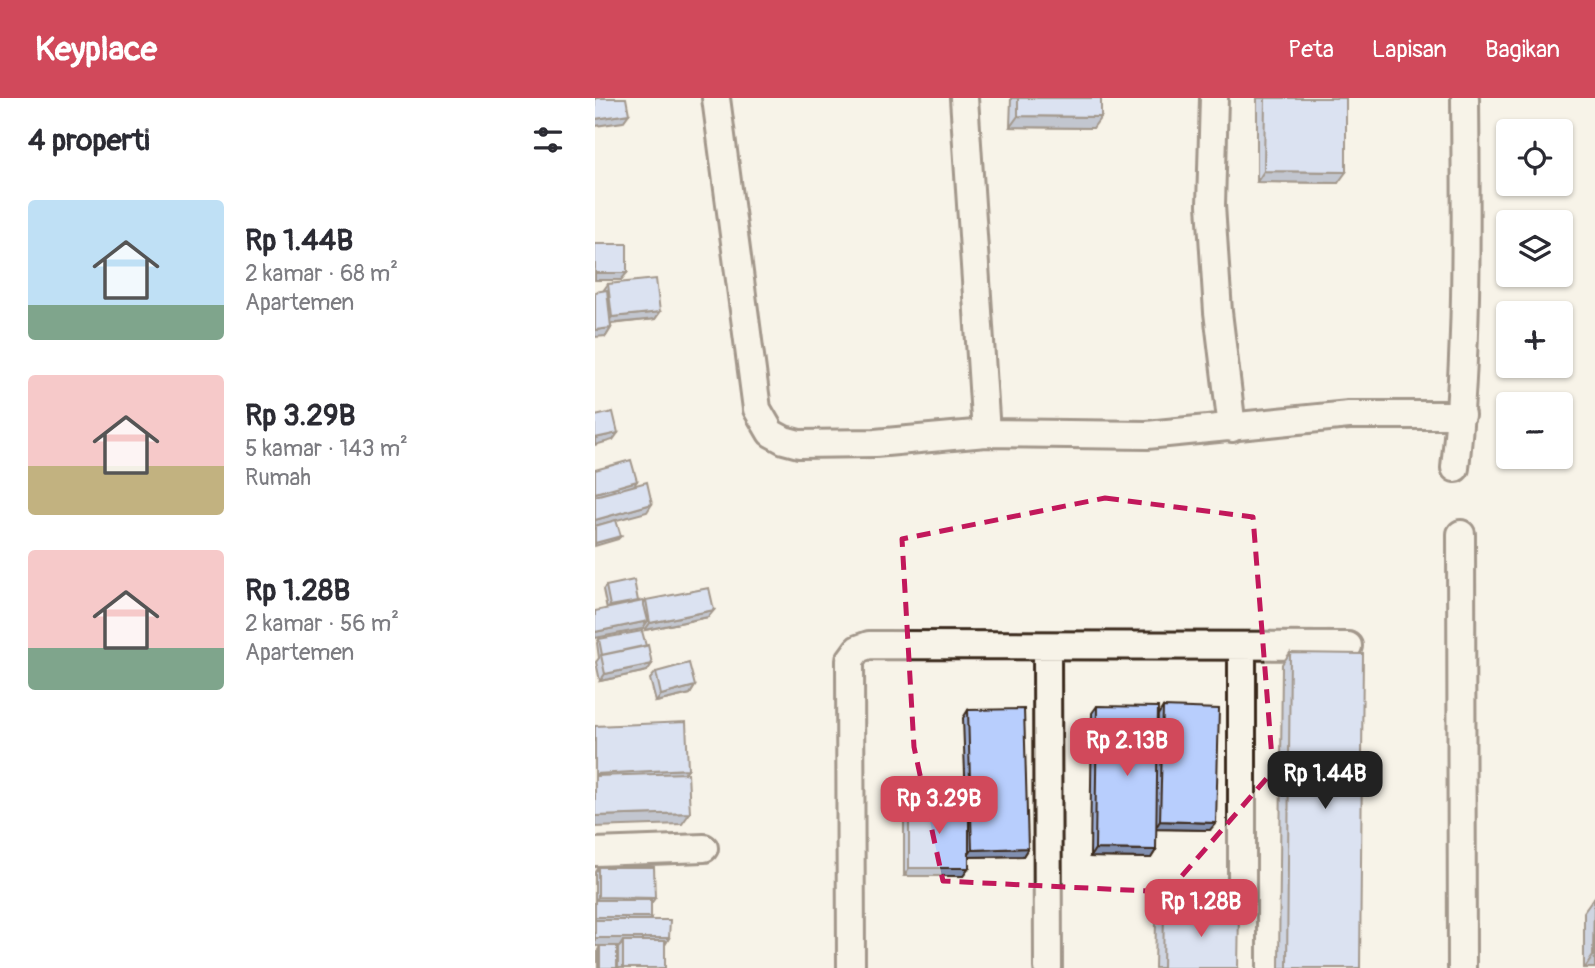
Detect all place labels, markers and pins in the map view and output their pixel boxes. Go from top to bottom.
pin: Rp 2.13B [1055,718,1199,778]
pin: Rp 1.44B [1253,752,1397,811]
pin: Rp 3.29B [867,776,1011,836]
pin: Rp 1.28B [1129,880,1273,939]

